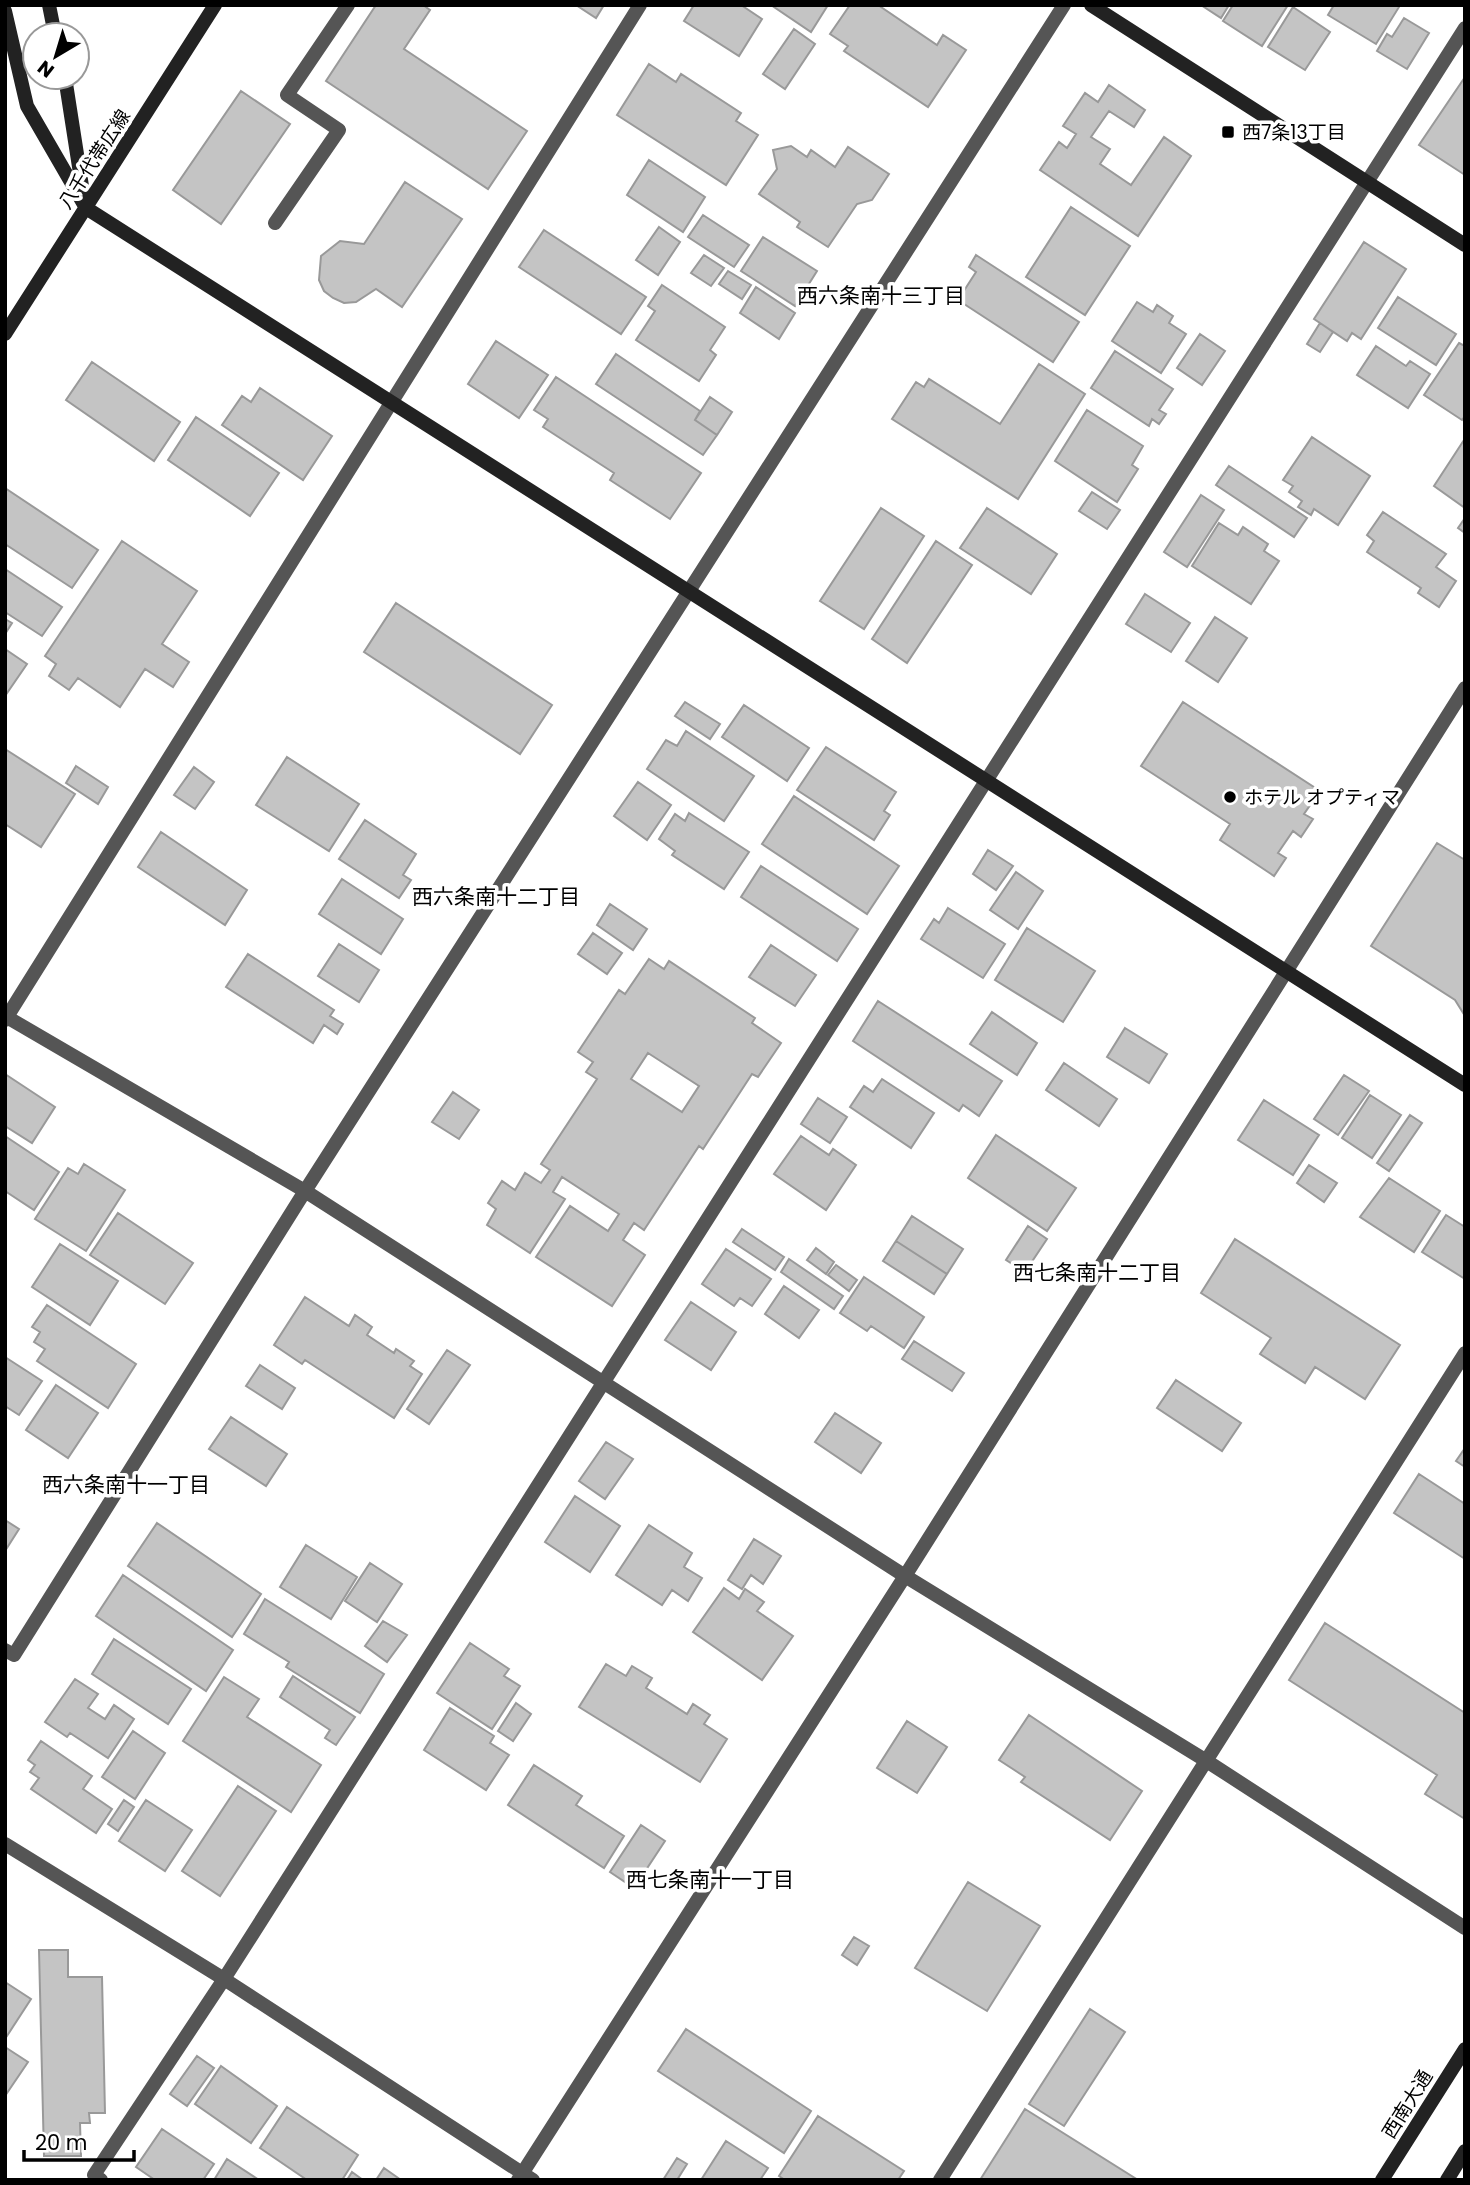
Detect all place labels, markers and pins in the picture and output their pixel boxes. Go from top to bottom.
place label: 西7条13丁目 [1242,119,1346,146]
marker: 西7条13丁目 [1220,124,1236,140]
place label: ホテル オプティマ [1244,784,1400,811]
marker: ホテル オプティマ [1222,789,1238,805]

